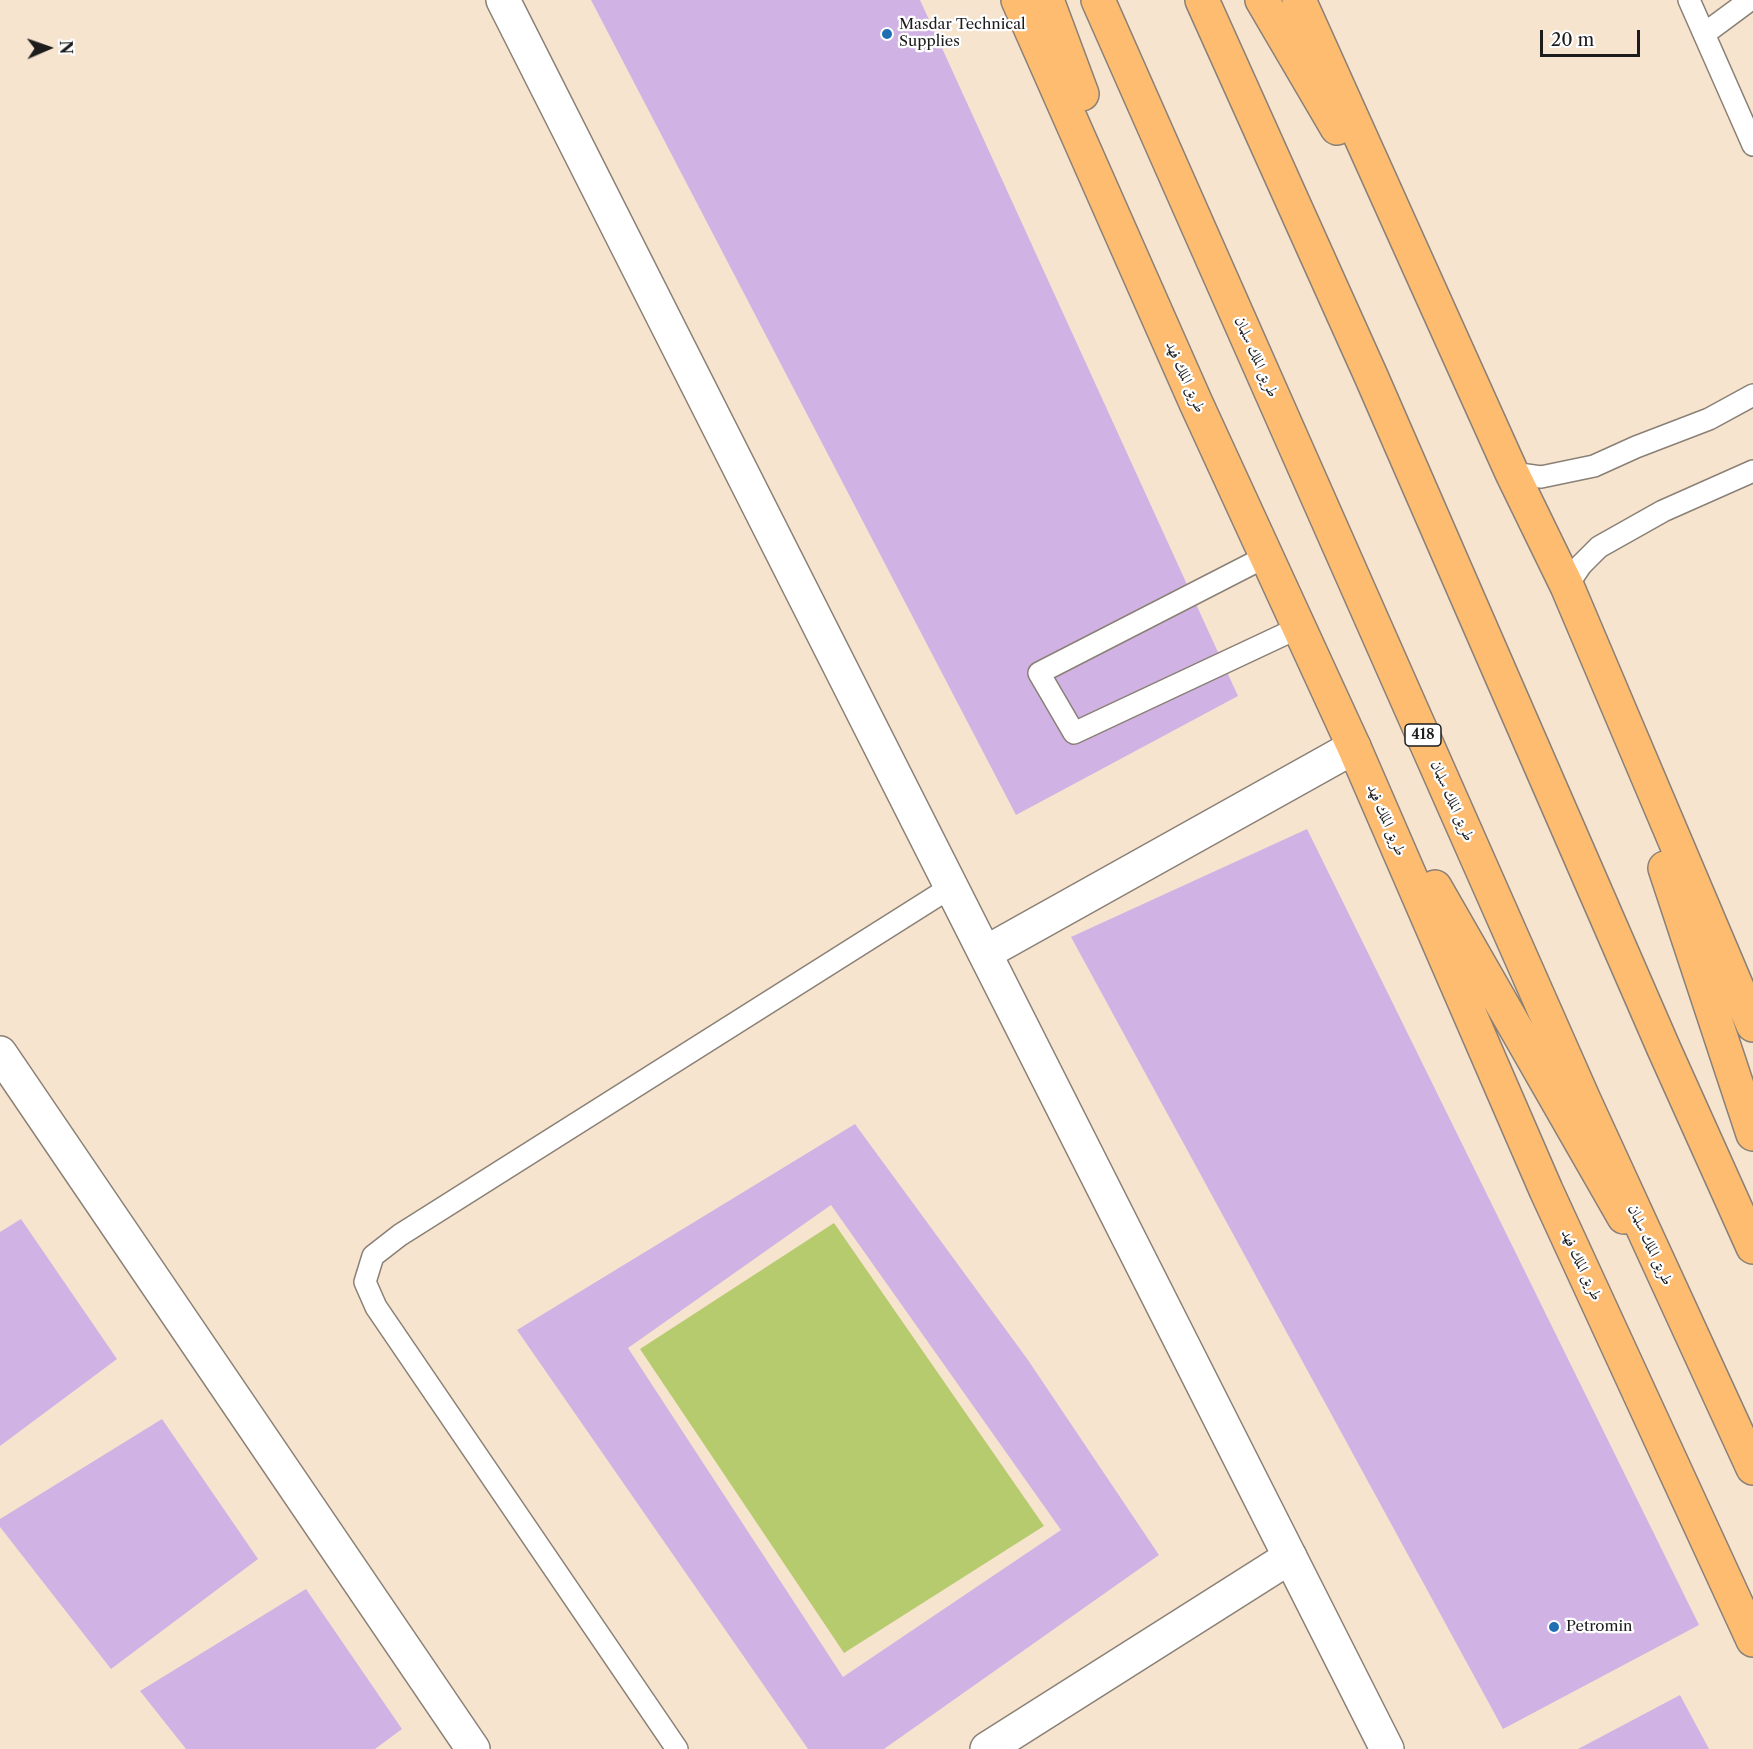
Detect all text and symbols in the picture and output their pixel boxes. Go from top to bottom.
place label: Masdar Technical Supplies [899,16,1025,51]
north arrow [18,18,78,78]
scale bar [1543,18,1644,56]
marker: Masdar Technical Supplies [880,27,894,41]
text: 20 m [1551,29,1594,51]
text: N [56,40,76,55]
street label: طريق الملك سلمان [1230,314,1282,400]
street label: طريق الملك فهد [1161,338,1209,416]
road number: 418 [1405,724,1441,746]
street label: طريق الملك سلمان [1426,758,1478,844]
street label: طريق الملك فهد [1363,781,1409,859]
street label: طريق الملك سلمان [1624,1202,1676,1288]
street label: طريق الملك فهد [1557,1227,1605,1303]
place label: Petromin [1566,1618,1632,1636]
marker: Petromin [1547,1620,1561,1634]

